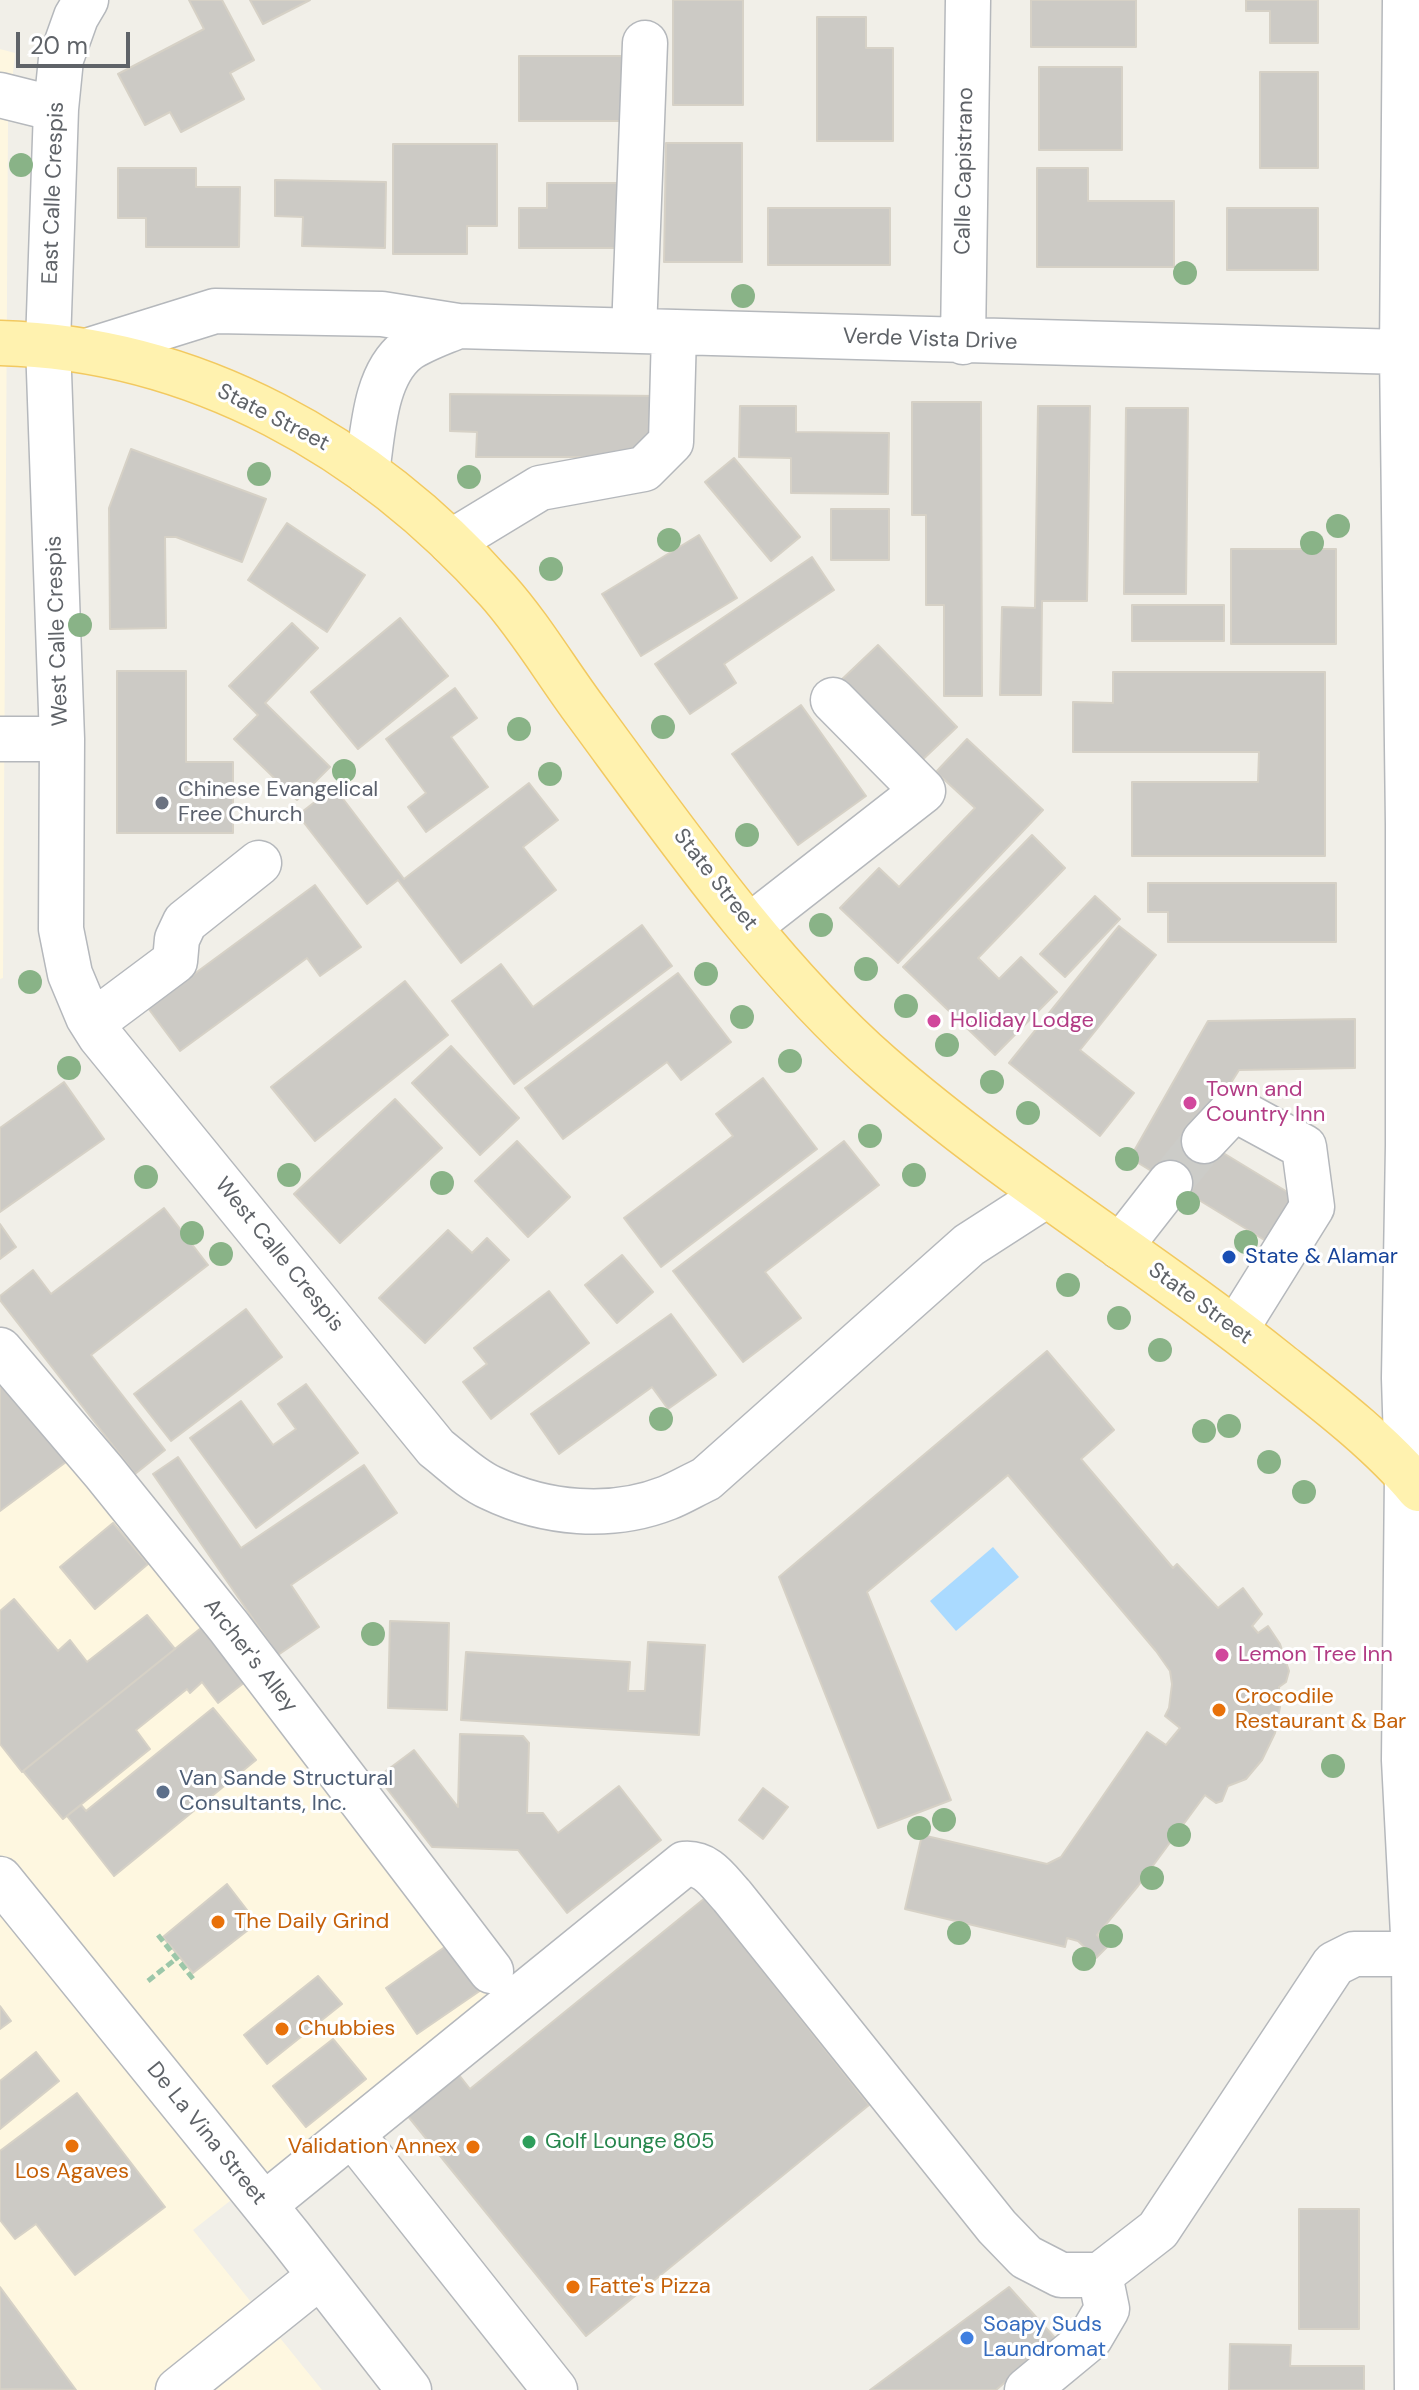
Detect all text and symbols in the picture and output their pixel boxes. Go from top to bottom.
scale bar [20,16,134,66]
text: 20 m [30,30,88,61]
street label: Calle Capistrano [950,87,980,255]
street label: East Calle Crespis [38,101,70,285]
street label: Verde Vista Drive [842,324,1018,356]
street label: State Street [213,379,333,457]
street label: West Calle Crespis [41,535,75,727]
place label: Chinese Evangelical Free Church [178,777,378,828]
marker: Chinese Evangelical Free Church [153,794,171,812]
street label: State Street [667,824,763,936]
place label: Holiday Lodge [950,1008,1094,1034]
marker: Holiday Lodge [925,1012,943,1030]
place label: Town and Country Inn [1206,1077,1325,1128]
marker: Town and Country Inn [1181,1094,1199,1112]
street label: West Calle Crespis [209,1173,349,1337]
place label: State & Alamar [1245,1244,1398,1270]
marker: State & Alamar [1220,1248,1238,1266]
street label: State Street [1143,1257,1257,1351]
street label: Archer's Alley [197,1594,303,1718]
place label: Lemon Tree Inn [1238,1642,1393,1668]
marker: Lemon Tree Inn [1213,1646,1231,1664]
place label: Crocodile Restaurant & Bar [1235,1684,1406,1736]
marker: Crocodile Restaurant & Bar [1210,1701,1228,1719]
place label: Van Sande Structural Consultants, Inc. [179,1766,393,1818]
marker: Van Sande Structural Consultants, Inc. [154,1783,172,1801]
place label: The Daily Grind [234,1909,389,1935]
marker: The Daily Grind [209,1913,227,1931]
place label: Chubbies [298,2016,395,2042]
marker: Chubbies [273,2020,291,2038]
street label: De La Vina Street [140,2057,272,2211]
place label: Golf Lounge 805 [545,2129,714,2155]
marker: Golf Lounge 805 [520,2133,538,2151]
place label: Validation Annex [288,2134,457,2160]
marker: Los Agaves [63,2137,81,2155]
marker: Validation Annex [464,2138,482,2156]
place label: Los Agaves [15,2159,129,2185]
place label: Fatte's Pizza [589,2274,711,2300]
marker: Fatte's Pizza [564,2278,582,2296]
place label: Soapy Suds Laundromat [983,2312,1106,2364]
marker: Soapy Suds Laundromat [958,2329,976,2347]

